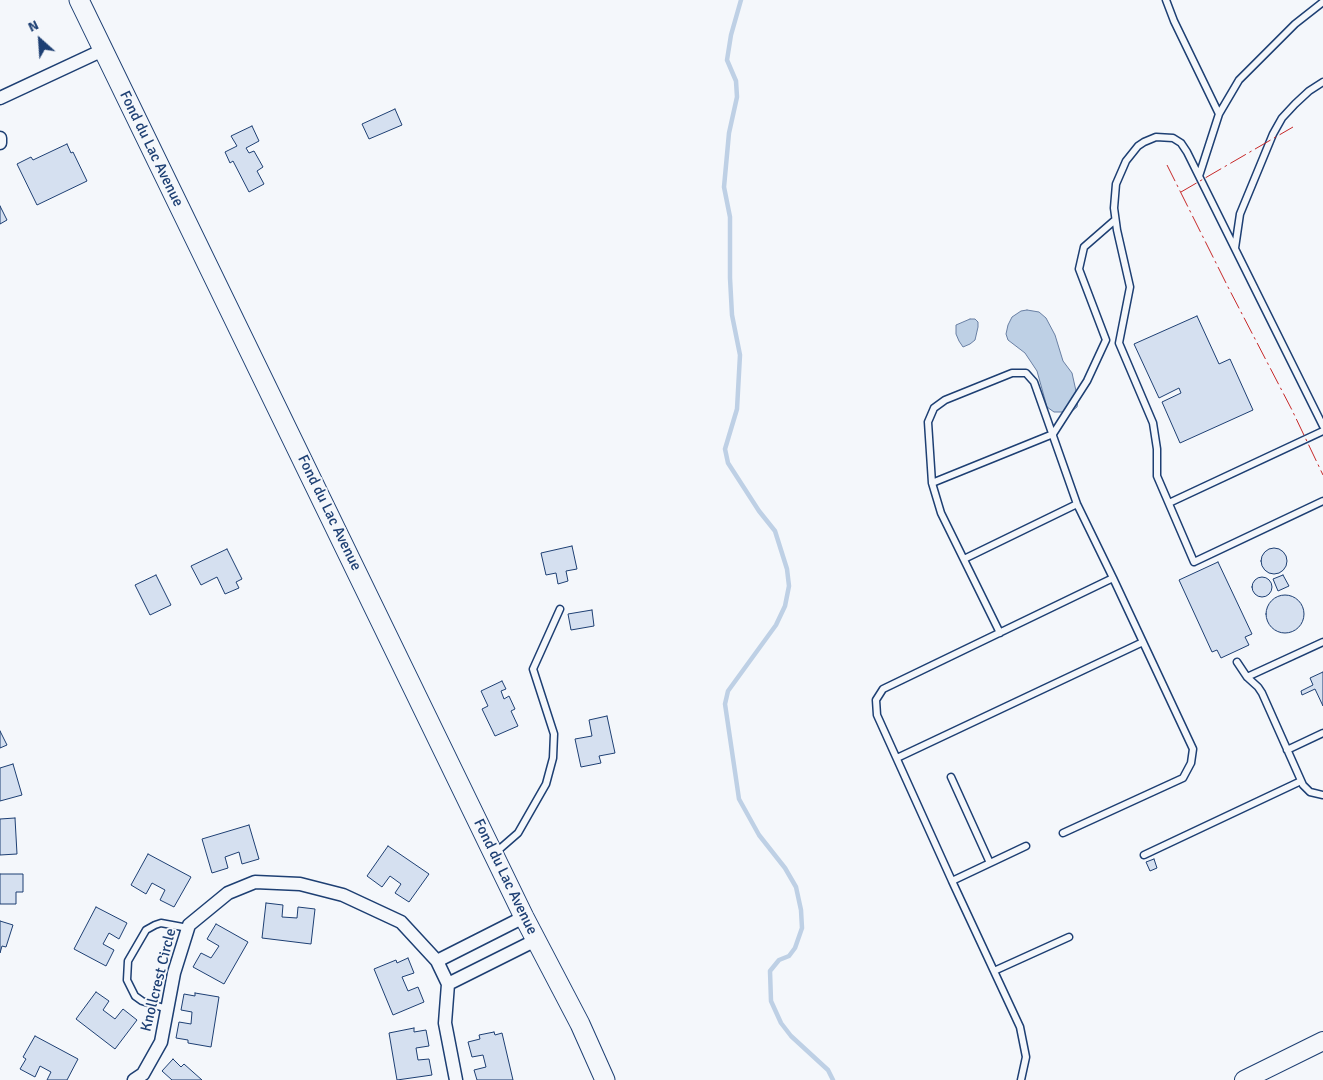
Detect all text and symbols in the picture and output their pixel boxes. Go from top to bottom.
north arrow [15,15,65,65]
text: N [25,16,41,36]
street label: Fond du Lac Avenue [115,88,187,210]
street label: Fond du Lac Avenue [293,452,365,574]
street label: Fond du Lac Avenue [469,816,541,938]
street label: Knollcrest Circle [138,927,180,1033]

